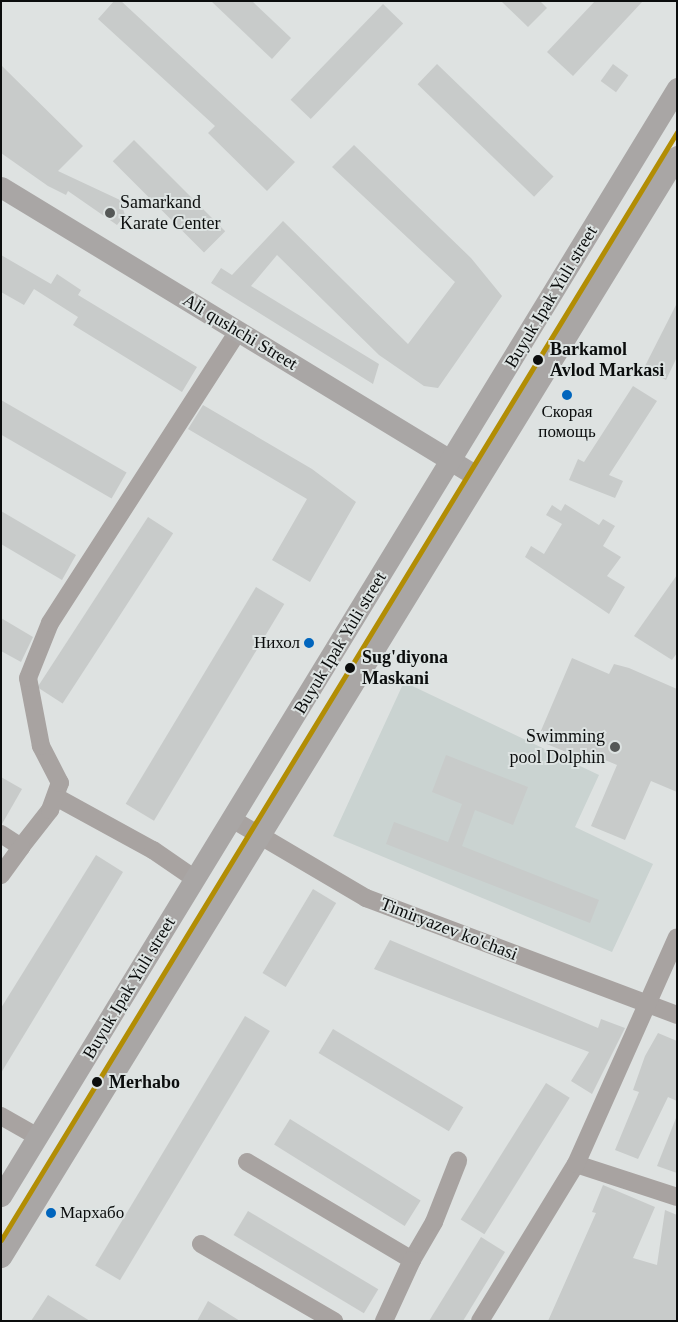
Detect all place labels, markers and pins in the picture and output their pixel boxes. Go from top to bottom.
place label: Samarkand Karate Center [120,192,220,234]
marker: Samarkand Karate Center [104,207,116,219]
place label: Barkamol Avlod Markasi [550,339,664,382]
marker: Barkamol Avlod Markasi [530,352,546,368]
marker: Скорая помощь [562,390,572,400]
place label: Скорая помощь [538,402,596,442]
place label: Нихол [254,633,300,653]
marker: Нихол [304,638,314,648]
place label: Sug'diyona Maskani [362,647,448,690]
marker: Sug'diyona Maskani [342,660,358,676]
place label: Swimming pool Dolphin [509,726,605,769]
marker: Swimming pool Dolphin [609,741,621,753]
place label: Merhabo [109,1071,180,1093]
marker: Merhabo [89,1074,105,1090]
place label: Мархабо [60,1203,124,1223]
marker: Мархабо [46,1208,56,1218]

